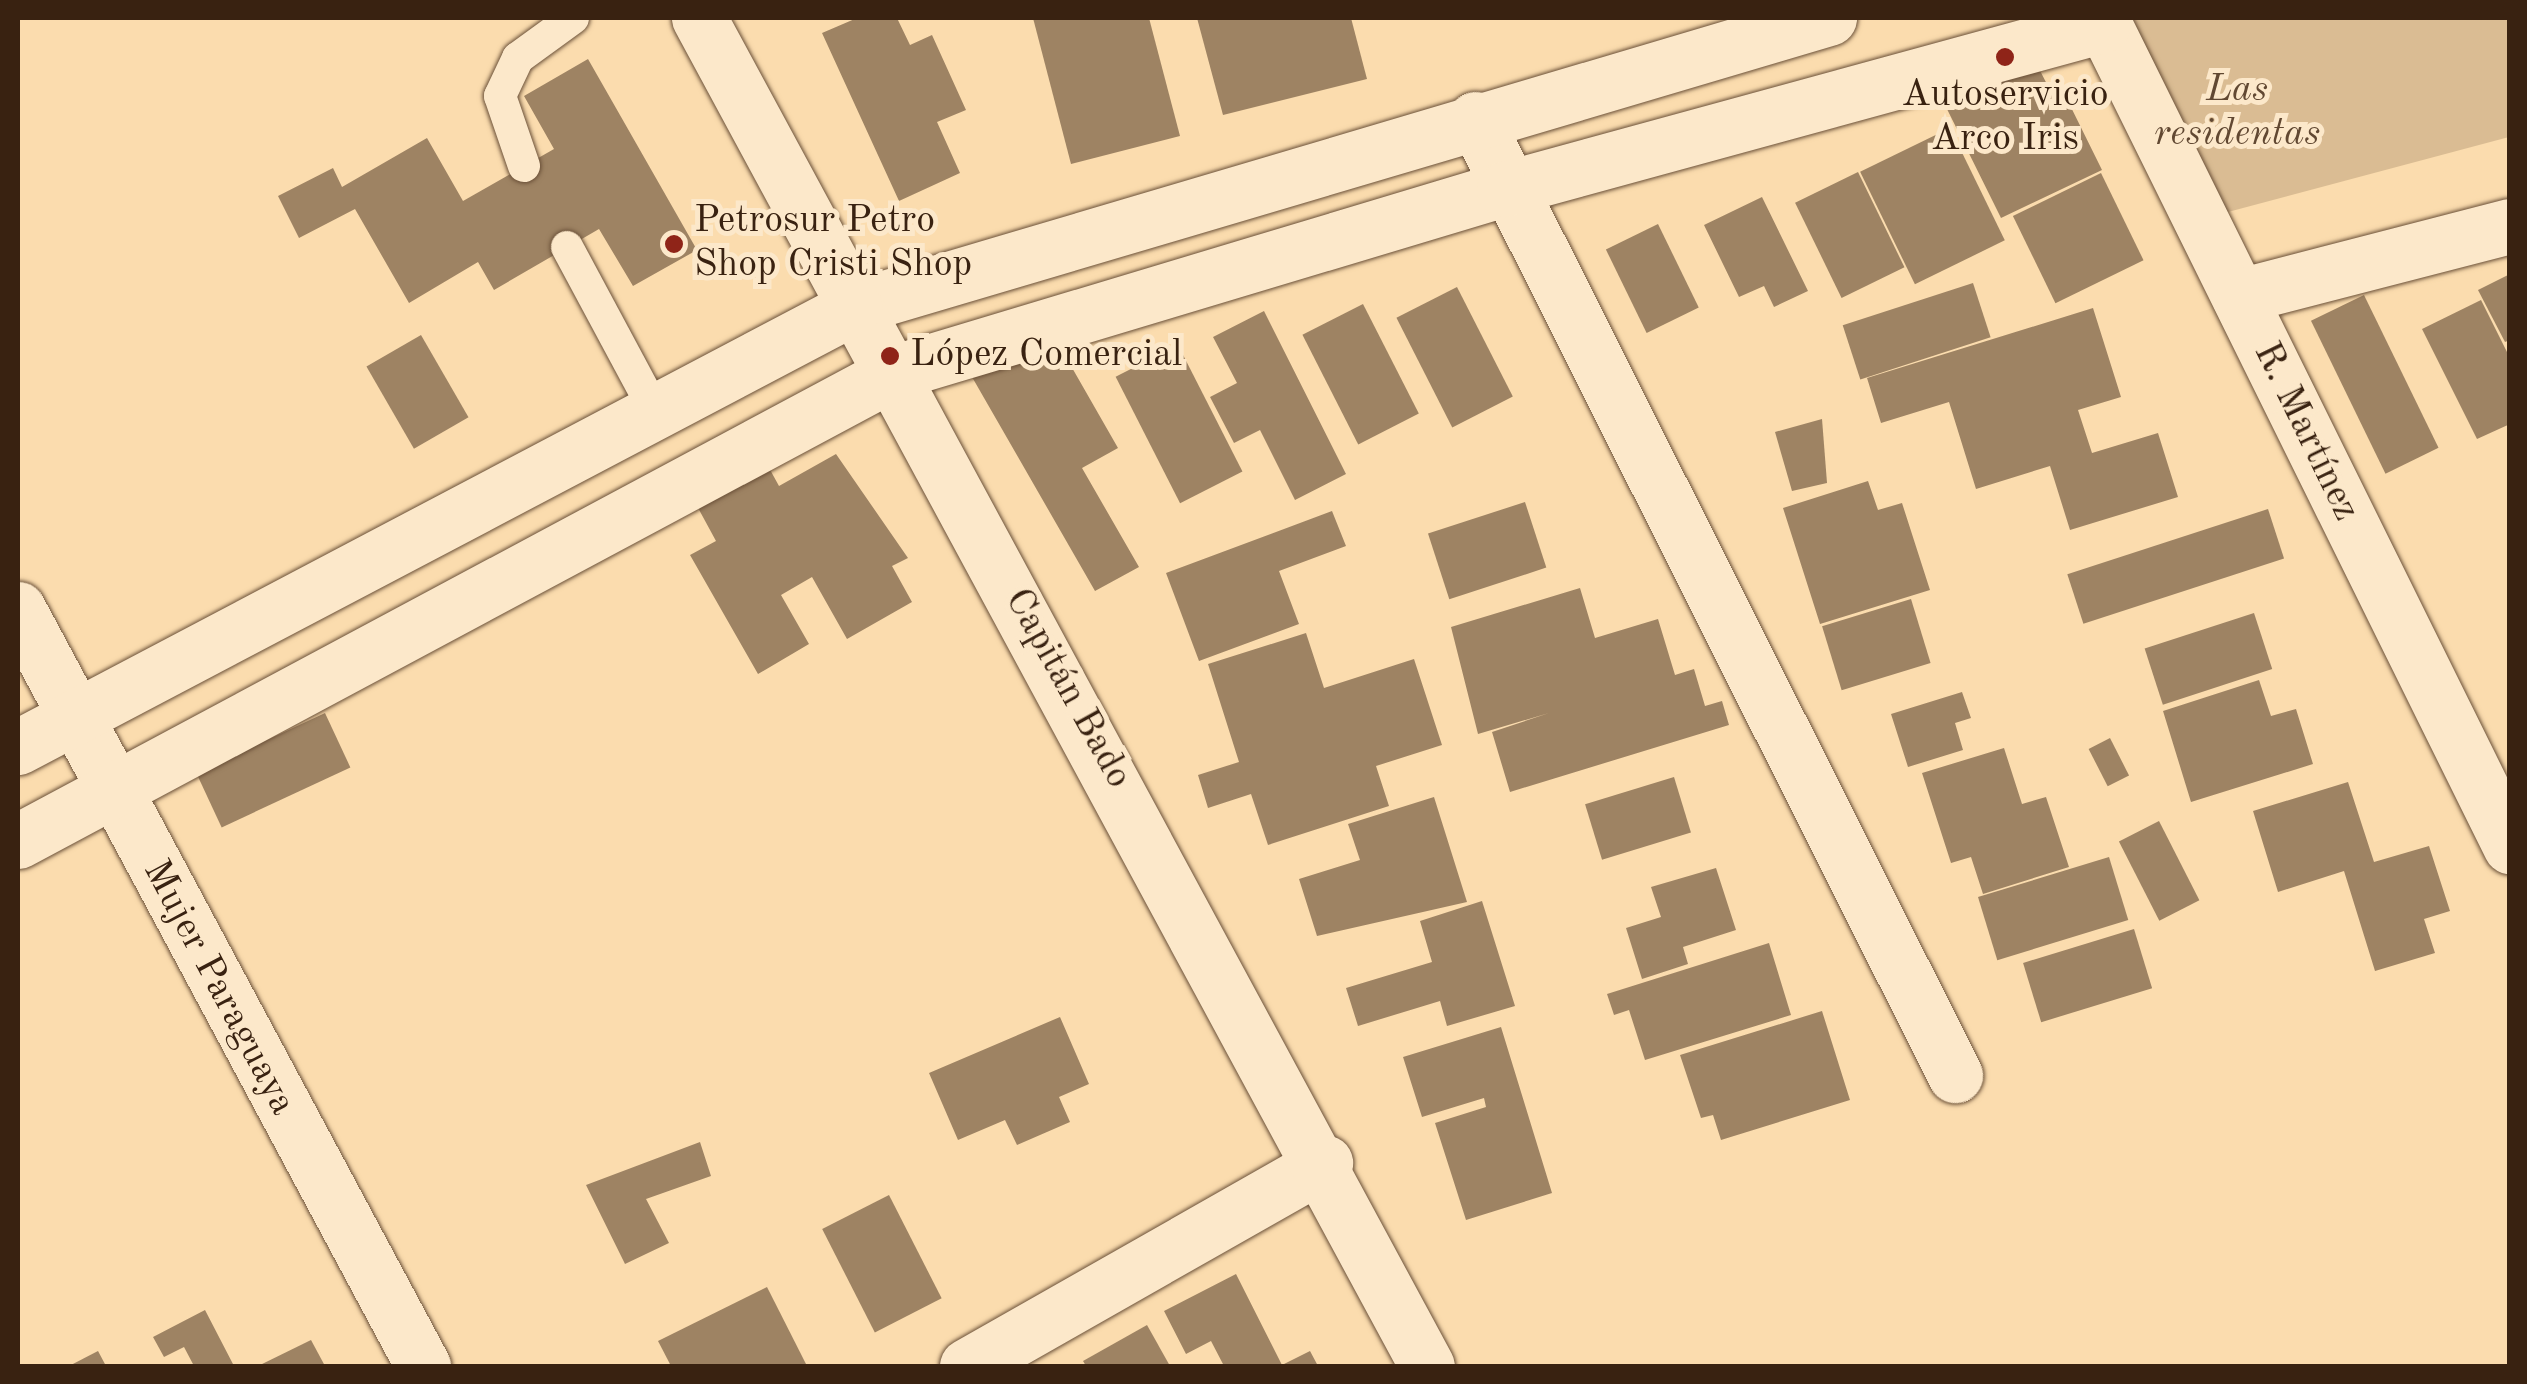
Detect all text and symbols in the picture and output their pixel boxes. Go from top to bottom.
marker: Autoservicio Arco Iris [1994,46,2016,68]
park label: Las residentas [2154,68,2320,157]
place label: Autoservicio Arco Iris [1901,73,2109,162]
place label: Petrosur Petro Shop Cristi Shop [694,199,972,288]
marker: Petrosur Petro Shop Cristi Shop [663,233,685,255]
place label: López Comercial [910,333,1182,379]
street label: R. Martínez [2242,335,2368,529]
marker: López Comercial [879,345,901,367]
street label: Capitán Bado [993,581,1141,797]
street label: Mujer Paraguaya [132,853,304,1123]

